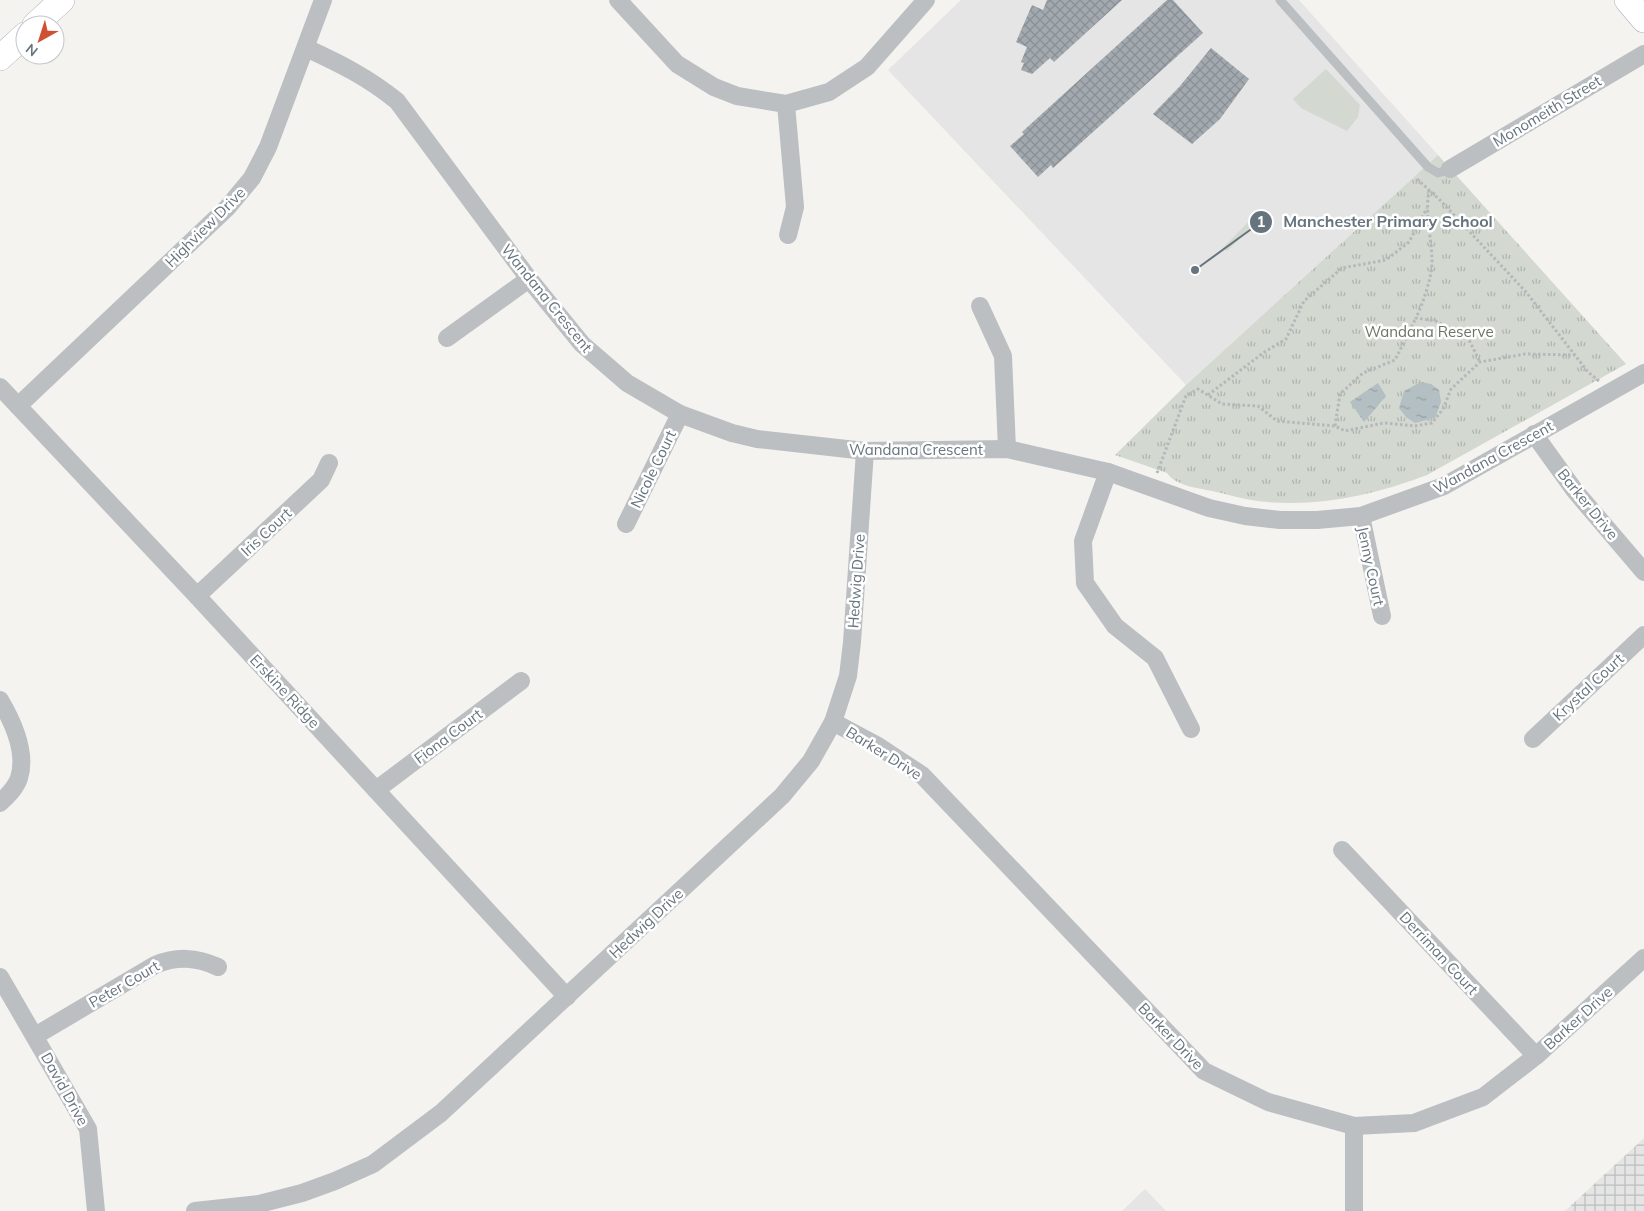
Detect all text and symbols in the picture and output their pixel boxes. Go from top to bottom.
north arrow [15,15,65,65]
text: N [22,40,42,60]
street label: Monomeith Street [1489,71,1605,151]
street label: Highview Drive [161,183,249,271]
callout: Manchester Primary School [1249,206,1503,237]
text: Manchester Primary School [1283,211,1493,231]
text: 1 [1256,212,1266,231]
street label: Wandana Crescent [497,240,597,356]
park label: Wandana Reserve [1364,322,1494,341]
street label: Wandana Crescent [1430,416,1556,498]
street label: Nicole Court [626,427,680,511]
street label: Wandana Crescent [849,440,983,459]
street label: Barker Drive [1554,465,1622,543]
street label: Iris Court [237,504,295,560]
street label: Jenny Court [1353,525,1389,607]
street label: Hedwig Drive [843,533,869,629]
street label: Krystal Court [1548,649,1628,725]
street label: Erskine Ridge [246,650,324,732]
street label: Fiona Court [410,704,486,768]
street label: Barker Drive [843,722,925,784]
street label: Hedwig Drive [605,884,687,962]
street label: Derriman Court [1396,907,1482,999]
street label: Peter Court [85,956,163,1012]
street label: Barker Drive [1540,982,1616,1054]
street label: Barker Drive [1134,998,1208,1074]
street label: David Drive [37,1049,93,1129]

